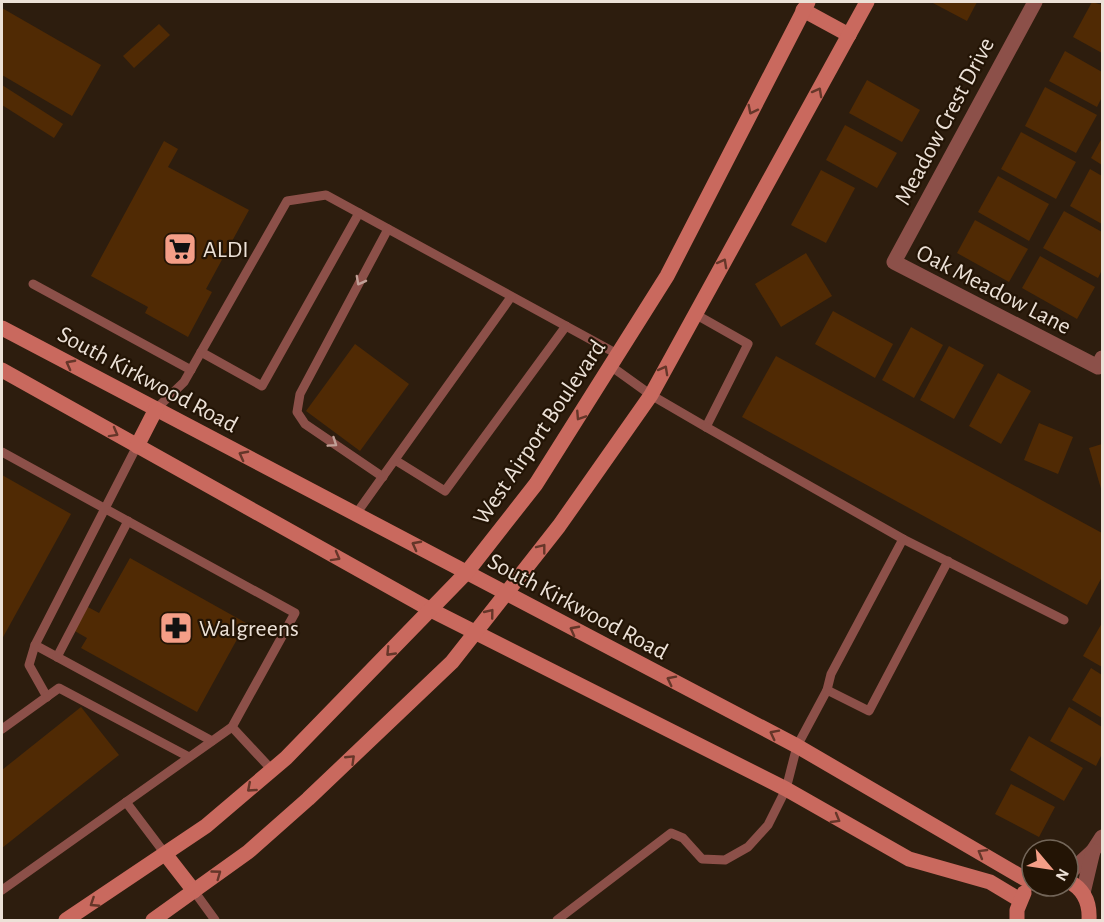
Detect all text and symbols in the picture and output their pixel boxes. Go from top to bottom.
street label: Meadow Crest Drive [891,34,999,209]
one-way arrow [811,88,822,98]
one-way arrow [748,103,759,114]
supermarket icon: ALDI [162,231,198,267]
place label: ALDI [203,238,249,262]
street label: Oak Meadow Lane [912,241,1075,339]
one-way arrow [716,259,727,269]
one-way arrow [356,275,367,285]
street label: South Kirkwood Road [54,322,242,437]
street label: West Airport Boulevard [469,336,610,529]
one-way arrow [66,360,77,371]
one-way arrow [657,366,668,376]
one-way arrow [576,410,587,421]
one-way arrow [108,425,118,437]
one-way arrow [327,436,338,447]
one-way arrow [239,451,249,462]
one-way arrow [411,541,422,552]
one-way arrow [534,543,545,554]
street label: South Kirkwood Road [484,549,672,664]
one-way arrow [330,550,341,561]
one-way arrow [482,608,493,619]
pharmacy icon: Walgreens [158,610,194,646]
place label: Walgreens [199,617,299,641]
one-way arrow [569,625,580,637]
one-way arrow [387,645,398,656]
one-way arrow [666,676,677,688]
one-way arrow [769,729,780,741]
one-way arrow [344,755,354,766]
one-way arrow [247,781,258,792]
one-way arrow [830,811,840,823]
north arrow [1020,838,1080,898]
one-way arrow [978,849,988,861]
text: N [1053,866,1072,884]
one-way arrow [211,870,222,881]
one-way arrow [89,895,100,906]

